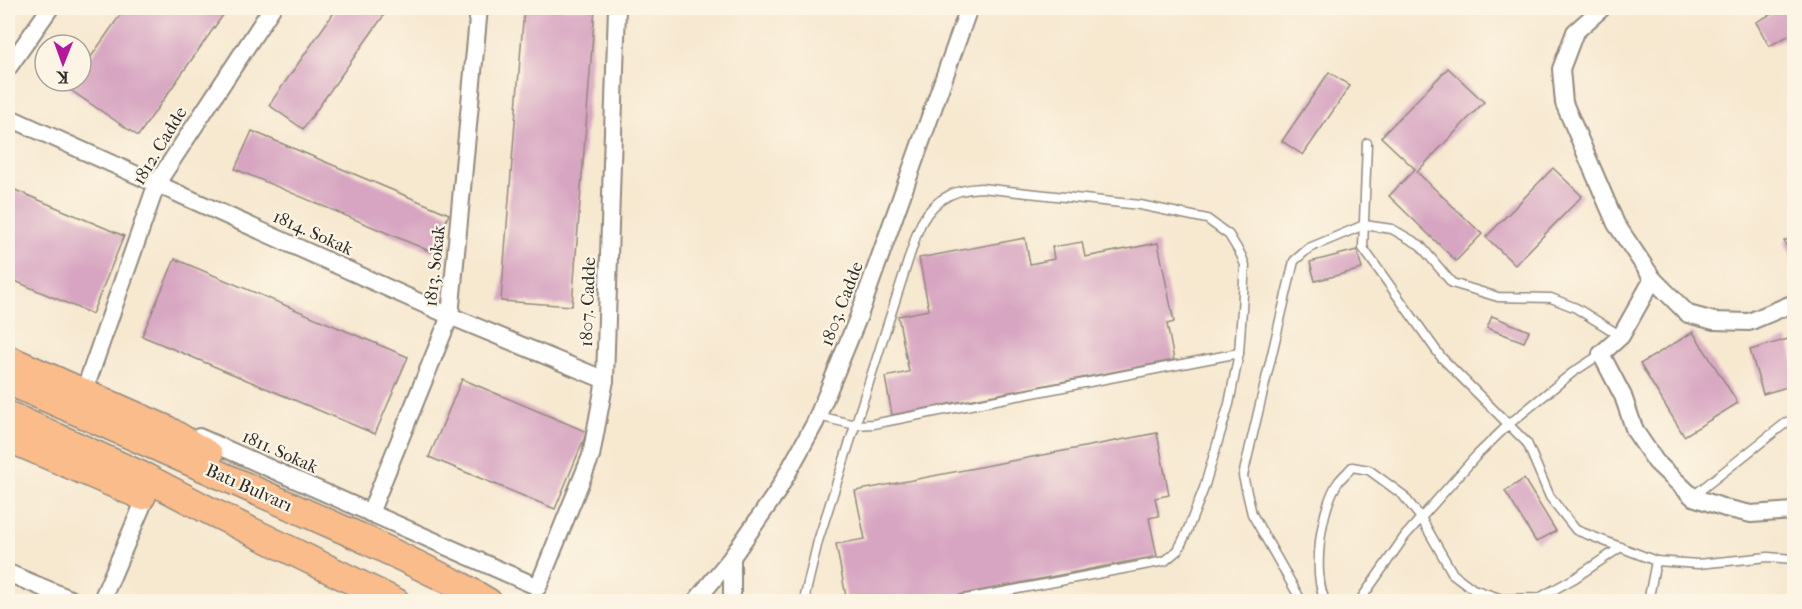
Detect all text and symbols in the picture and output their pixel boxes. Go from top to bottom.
north arrow [33,33,93,93]
text: K [55,68,69,87]
street label: 1812. Cadde [128,103,192,189]
street label: 1814. Sokak [270,206,357,260]
street label: 1813. Sokak [420,224,450,308]
street label: 1807. Cadde [576,257,600,347]
street label: 1803. Cadde [816,259,868,349]
street label: 1811. Sokak [239,426,322,478]
street label: Batı Bulvarı [203,460,296,517]

